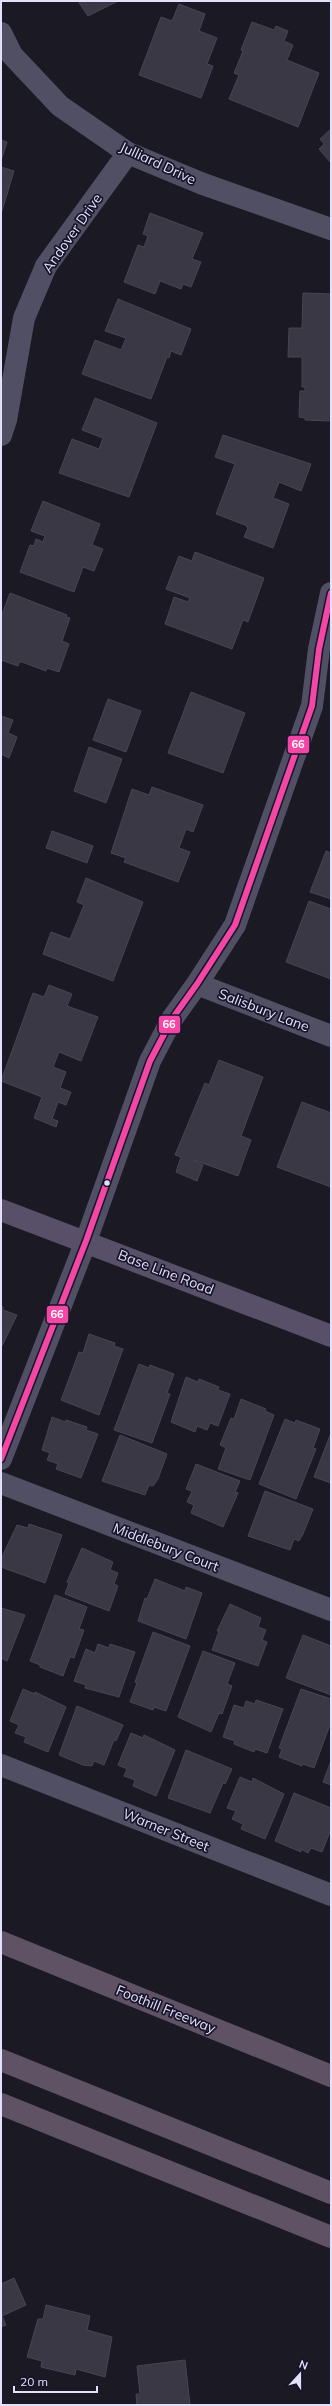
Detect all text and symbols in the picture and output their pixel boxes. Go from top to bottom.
street label: Julliard Drive [117,138,199,188]
street label: Andover Drive [38,190,106,276]
line badge: 66 [287,735,310,754]
text: 66 [291,737,305,751]
street label: Salisbury Lane [216,984,312,1036]
line badge: 66 [158,1015,181,1034]
text: 66 [162,1017,176,1031]
unlabelled marker [102,1178,112,1188]
street label: Base Line Road [116,1246,216,1298]
line badge: 66 [46,1305,69,1324]
text: 66 [50,1307,64,1321]
street label: Middlebury Court [111,1519,221,1575]
street label: Warner Street [120,1805,212,1856]
street label: Foothill Freeway [114,1981,219,2037]
north arrow [280,2354,320,2394]
text: N [297,2357,310,2373]
scale bar [14,2368,97,2394]
text: 20 m [20,2374,48,2389]

